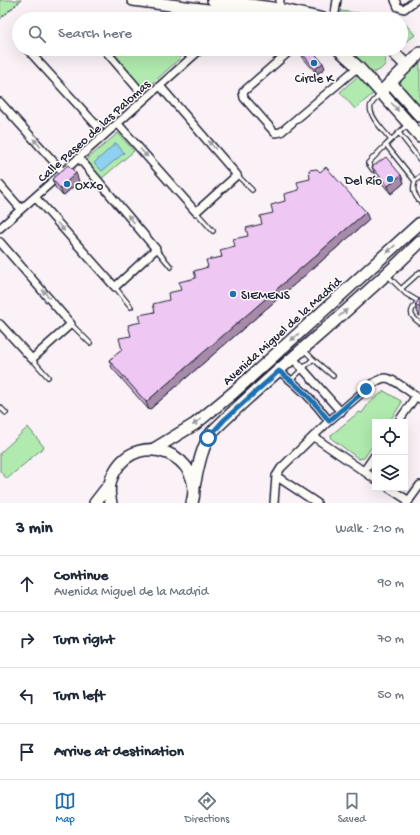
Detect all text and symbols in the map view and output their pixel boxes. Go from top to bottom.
search box [12,12,408,56]
icon: search [26,23,48,45]
text: Search here [58,25,132,43]
marker: Circle K [309,58,319,68]
place label: Circle K [295,72,335,87]
street label: Calle Paseo de las Palomas [35,77,155,186]
one-way arrow [390,101,399,112]
one-way arrow [32,138,41,148]
one-way arrow [207,140,216,151]
one-way arrow [139,148,148,158]
place label: Del Río [343,174,382,189]
marker: Del Río [385,174,395,184]
marker: Oxxo [62,179,72,189]
place label: Oxxo [75,179,103,194]
one-way arrow [127,215,136,224]
one-way arrow [56,221,65,232]
one-way arrow [386,245,396,254]
street label: Avenida Miguel de la Madrid [220,274,346,389]
one-way arrow [41,289,50,300]
marker: SIEMENS [228,289,238,299]
place label: SIEMENS [241,289,291,304]
one-way arrow [337,309,348,318]
one-way arrow [290,332,300,342]
route end [357,380,375,398]
one-way arrow [192,418,202,426]
map controls [372,419,408,491]
button: locate [372,419,408,455]
route start [199,429,217,447]
button: layers [372,455,408,491]
text: 3 min [16,519,53,539]
text: Walk · 210 m [336,522,404,537]
text: Continue [54,567,108,585]
icon: ahead [16,573,38,595]
text: 90 m [378,576,404,591]
text: Avenida Miguel de la Madrid [54,585,208,600]
icon: right [16,629,38,651]
text: Turn right [54,631,114,649]
text: 70 m [378,632,404,647]
icon: left [16,685,38,707]
text: Turn left [54,687,105,705]
text: 50 m [377,688,404,703]
icon: arrive [16,741,38,763]
text: Arrive at destination [54,743,184,761]
tab: Map [54,790,76,826]
tab: Directions [185,790,229,826]
tab: Saved [338,790,366,826]

